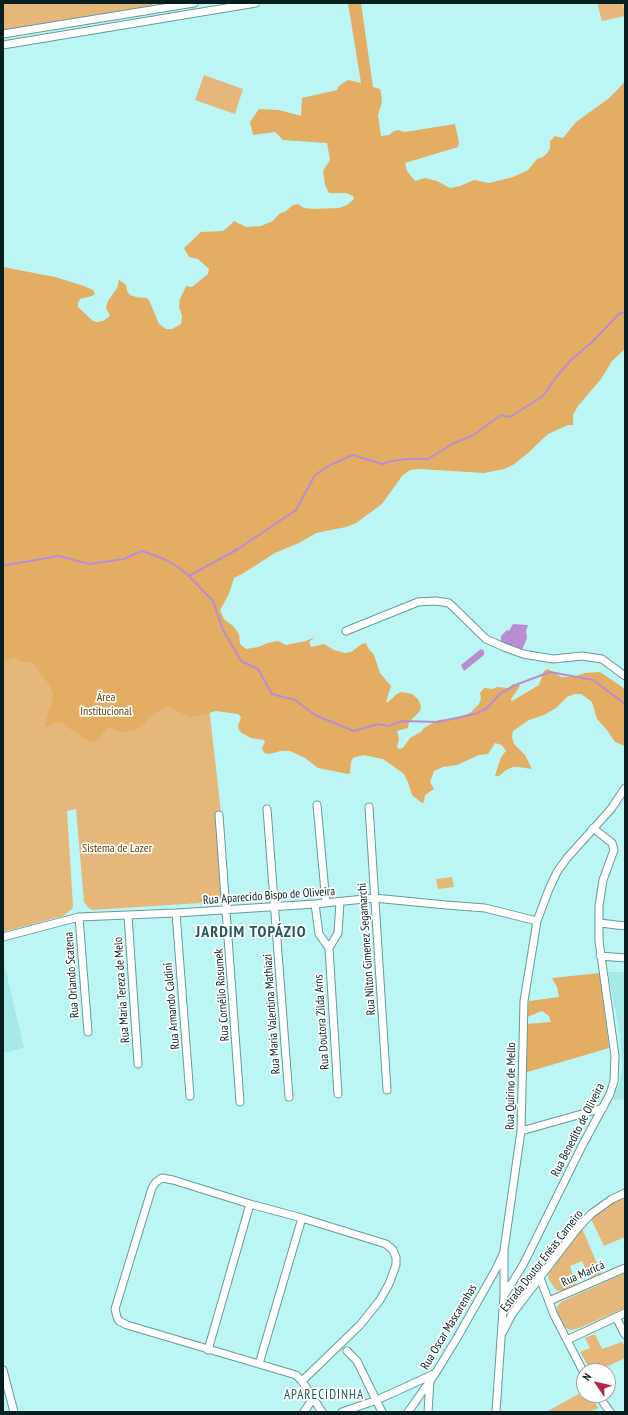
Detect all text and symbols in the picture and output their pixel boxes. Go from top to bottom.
park label: Área Institucional [80,691,132,719]
park label: Sistema de Lazer [82,842,152,856]
street label: Rua Nilton Gimenez Segamarchi [355,882,379,1016]
street label: Rua Aparecido Bispo de Oliveira [203,884,335,908]
district label: JARDIM TOPÁZIO [196,922,306,942]
street label: Rua Orlando Scatena [62,931,82,1019]
street label: Rua Maria Tereza de Melo [111,937,133,1043]
street label: Rua Cornélio Rosumek [212,948,232,1042]
street label: Rua Maria Valentina Mathiazi [261,953,283,1075]
street label: Rua Armando Caldini [161,962,183,1050]
street label: Rua Doutora Zilda Arns [311,974,333,1070]
street label: Rua Quirino de Mello [503,1042,519,1130]
street label: Rua Benedito de Oliveira [548,1081,608,1179]
street label: Estrada Doutor Enéas Carneiro [498,1207,586,1315]
street label: Rua Maricá [559,1258,607,1290]
street label: Rua Oscar Mascarenhas [418,1282,480,1372]
north arrow [576,1363,616,1403]
text: N [579,1370,594,1383]
district label: APARECIDINHA [284,1387,364,1403]

